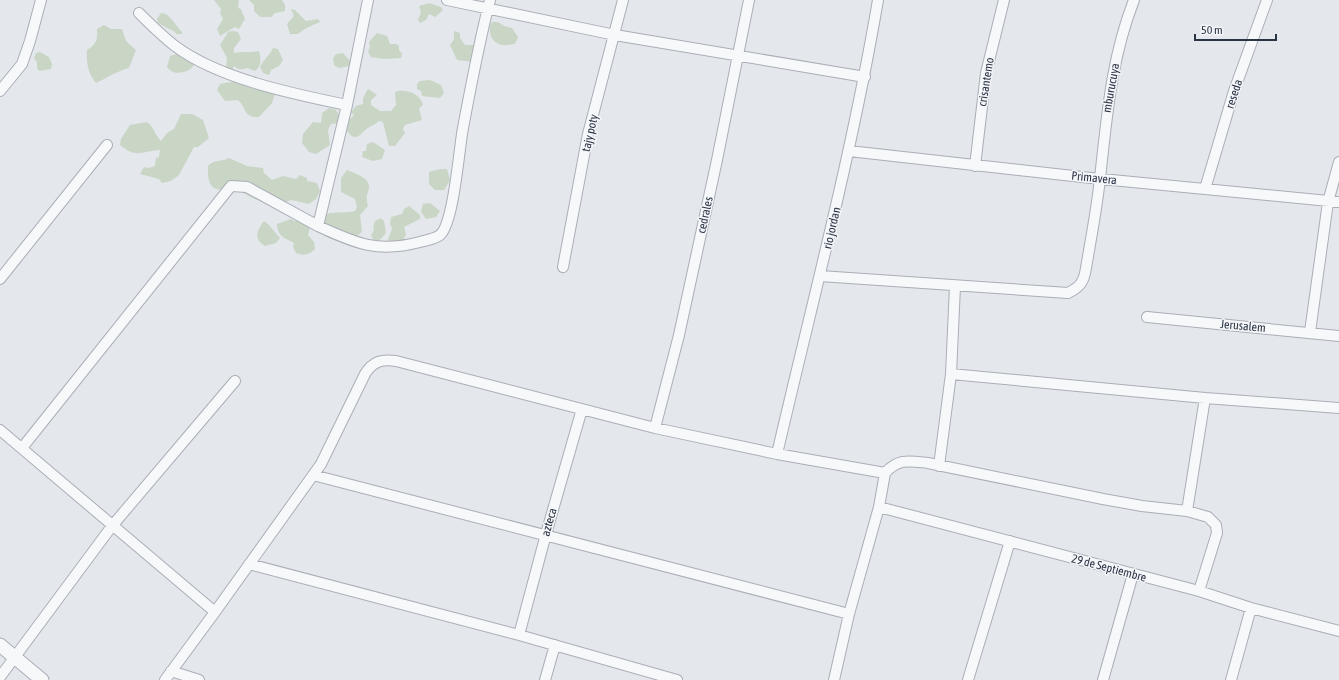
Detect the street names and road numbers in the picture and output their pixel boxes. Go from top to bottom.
street label: crisantemo [975,56,997,108]
street label: mburucuya [1100,62,1122,114]
street label: reseda [1223,78,1245,110]
street label: tajy poty [579,113,601,153]
street label: Primavera [1071,169,1117,187]
street label: cedrales [694,195,716,235]
street label: rio jordan [820,206,844,250]
street label: Jerusalem [1220,317,1266,335]
street label: azteca [538,506,560,538]
street label: 29 de Septiembre [1070,551,1148,585]

